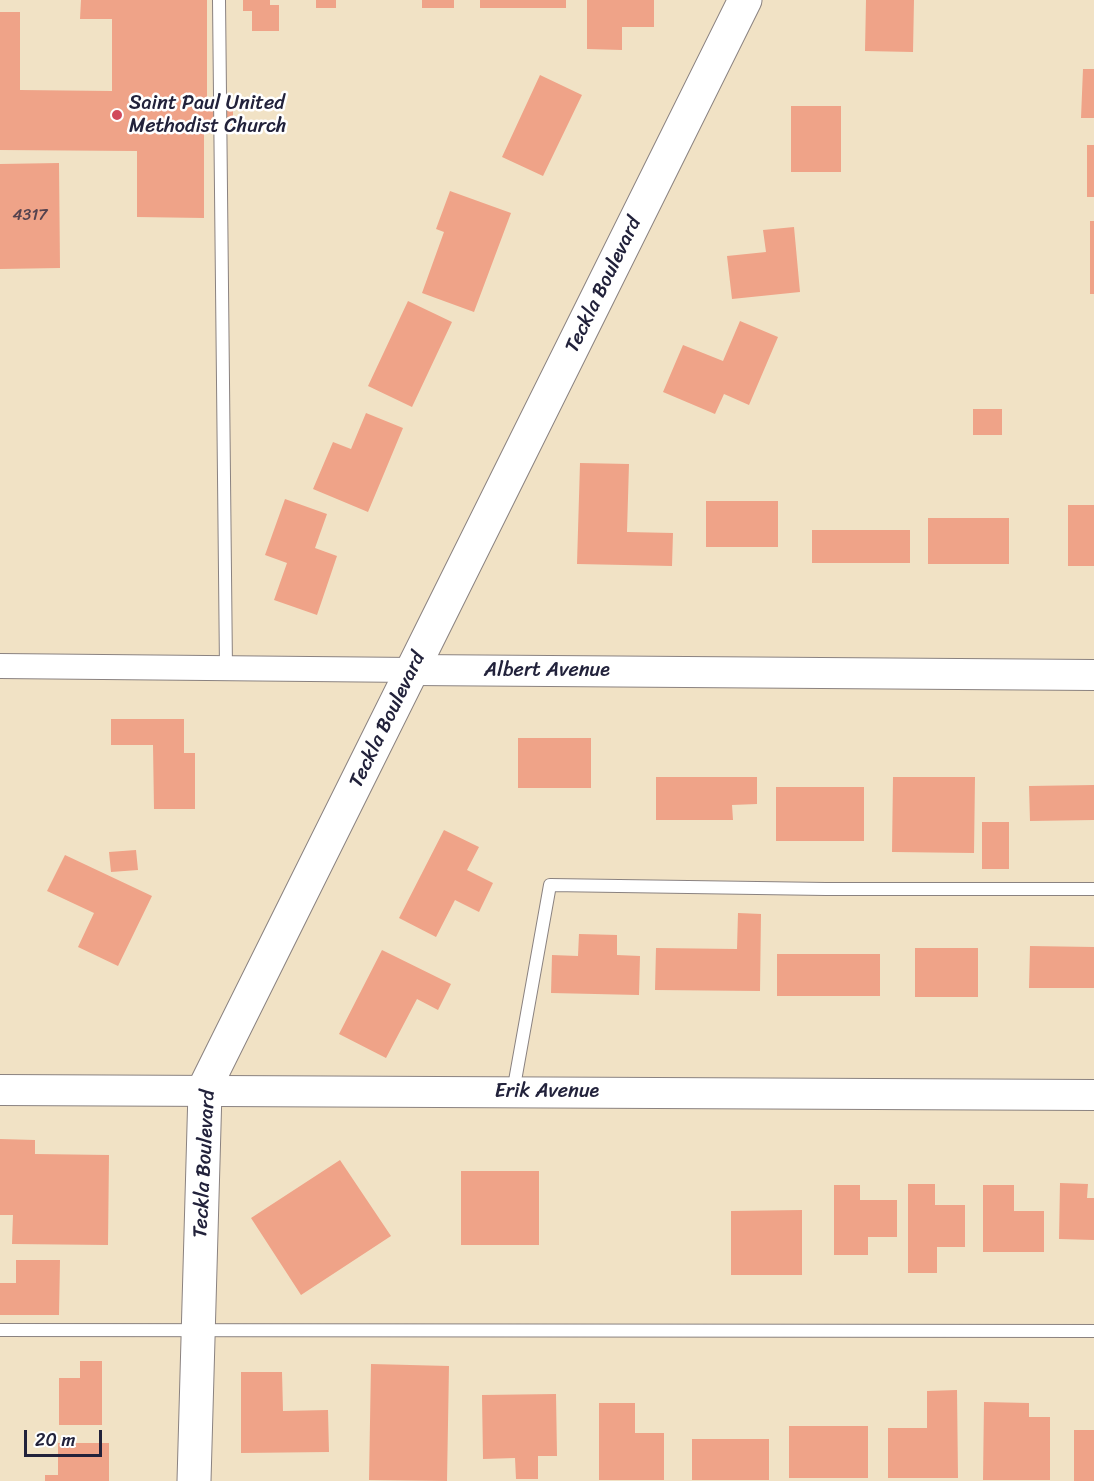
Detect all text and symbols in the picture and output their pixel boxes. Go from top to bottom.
place label: Saint Paul United Methodist Church [129,92,287,139]
marker: Saint Paul United Methodist Church [110,108,124,122]
house number: 4317 [13,206,47,226]
street label: Teckla Boulevard [561,213,647,357]
street label: Teckla Boulevard [345,648,431,792]
street label: Albert Avenue [484,659,610,683]
street label: Erik Avenue [495,1080,599,1104]
street label: Teckla Boulevard [189,1089,221,1239]
scale bar [27,1418,105,1456]
text: 20 m [35,1424,75,1456]

